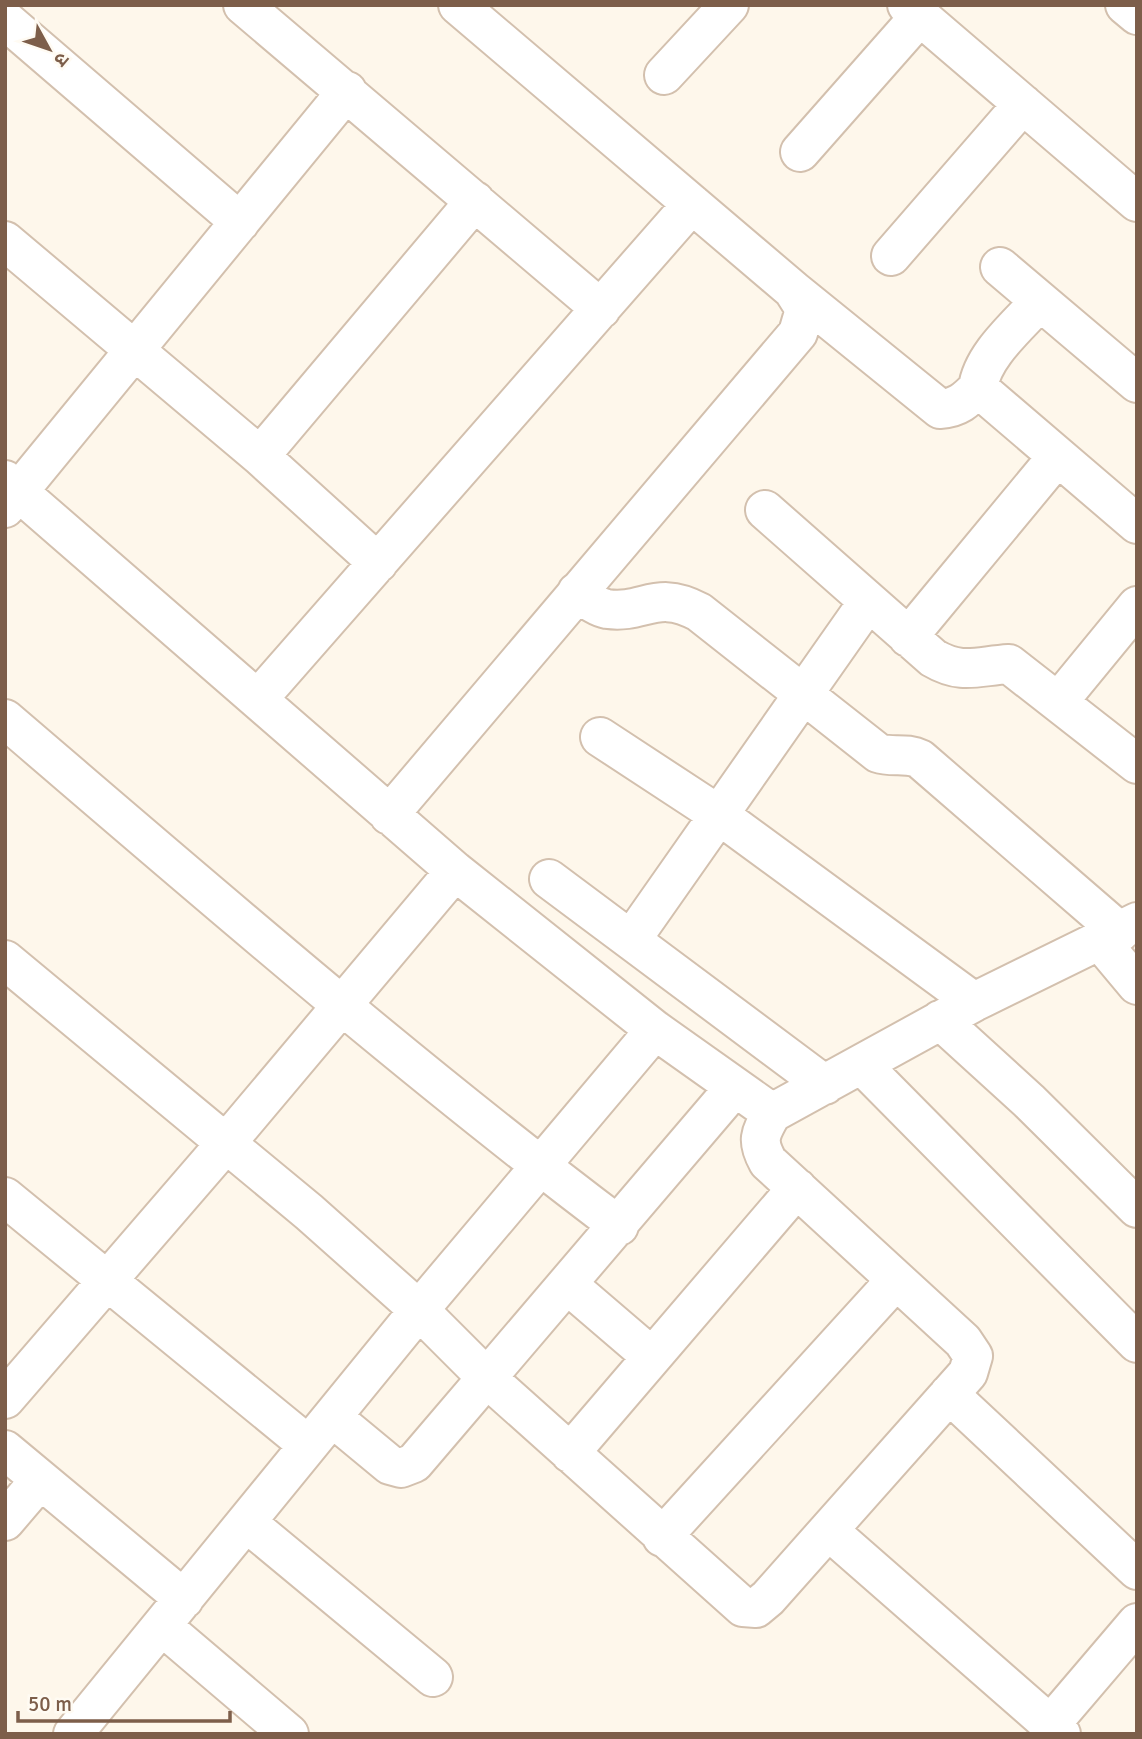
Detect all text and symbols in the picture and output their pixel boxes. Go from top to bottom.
north arrow [14,14,84,84]
text: उ [48,47,74,72]
scale bar [18,1680,229,1724]
text: 50 m [28,1691,72,1717]

